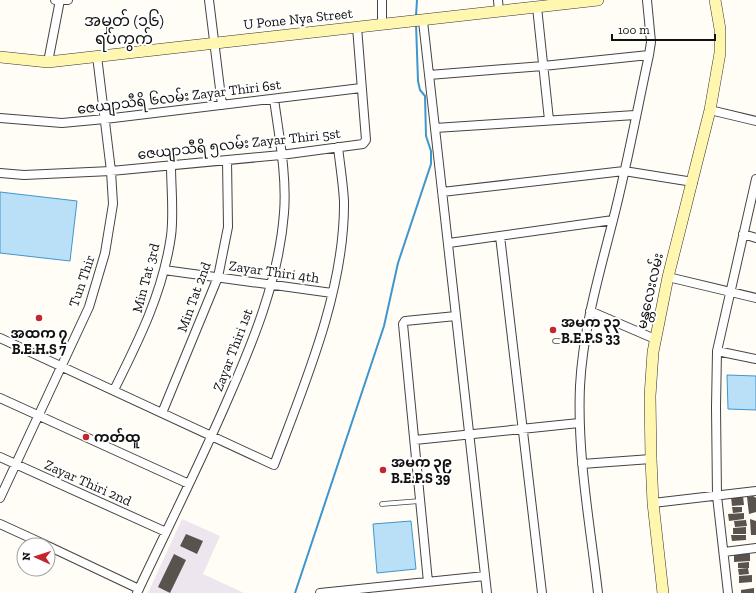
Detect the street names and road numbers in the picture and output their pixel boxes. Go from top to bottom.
street label: U Pone Nya Street [243,5,354,33]
street label: ဇေယျာသီရိ ၆လမ်း Zayar Thiri 6st [76,74,283,121]
street label: ဇေယျာသီရိ ၅လမ်း Zayar Thiri 5st [136,123,343,166]
street label: Min Tat 3rd [129,241,163,315]
street label: မန္တလေးလမ်း [631,251,670,331]
street label: Tun Thir [65,253,99,309]
street label: Zayar Thiri 4th [228,257,320,287]
street label: Min Tat 2nd [173,259,215,334]
street label: Zayar Thiri 1st [209,306,257,394]
street label: Zayar Thiri 2nd [42,456,134,510]

